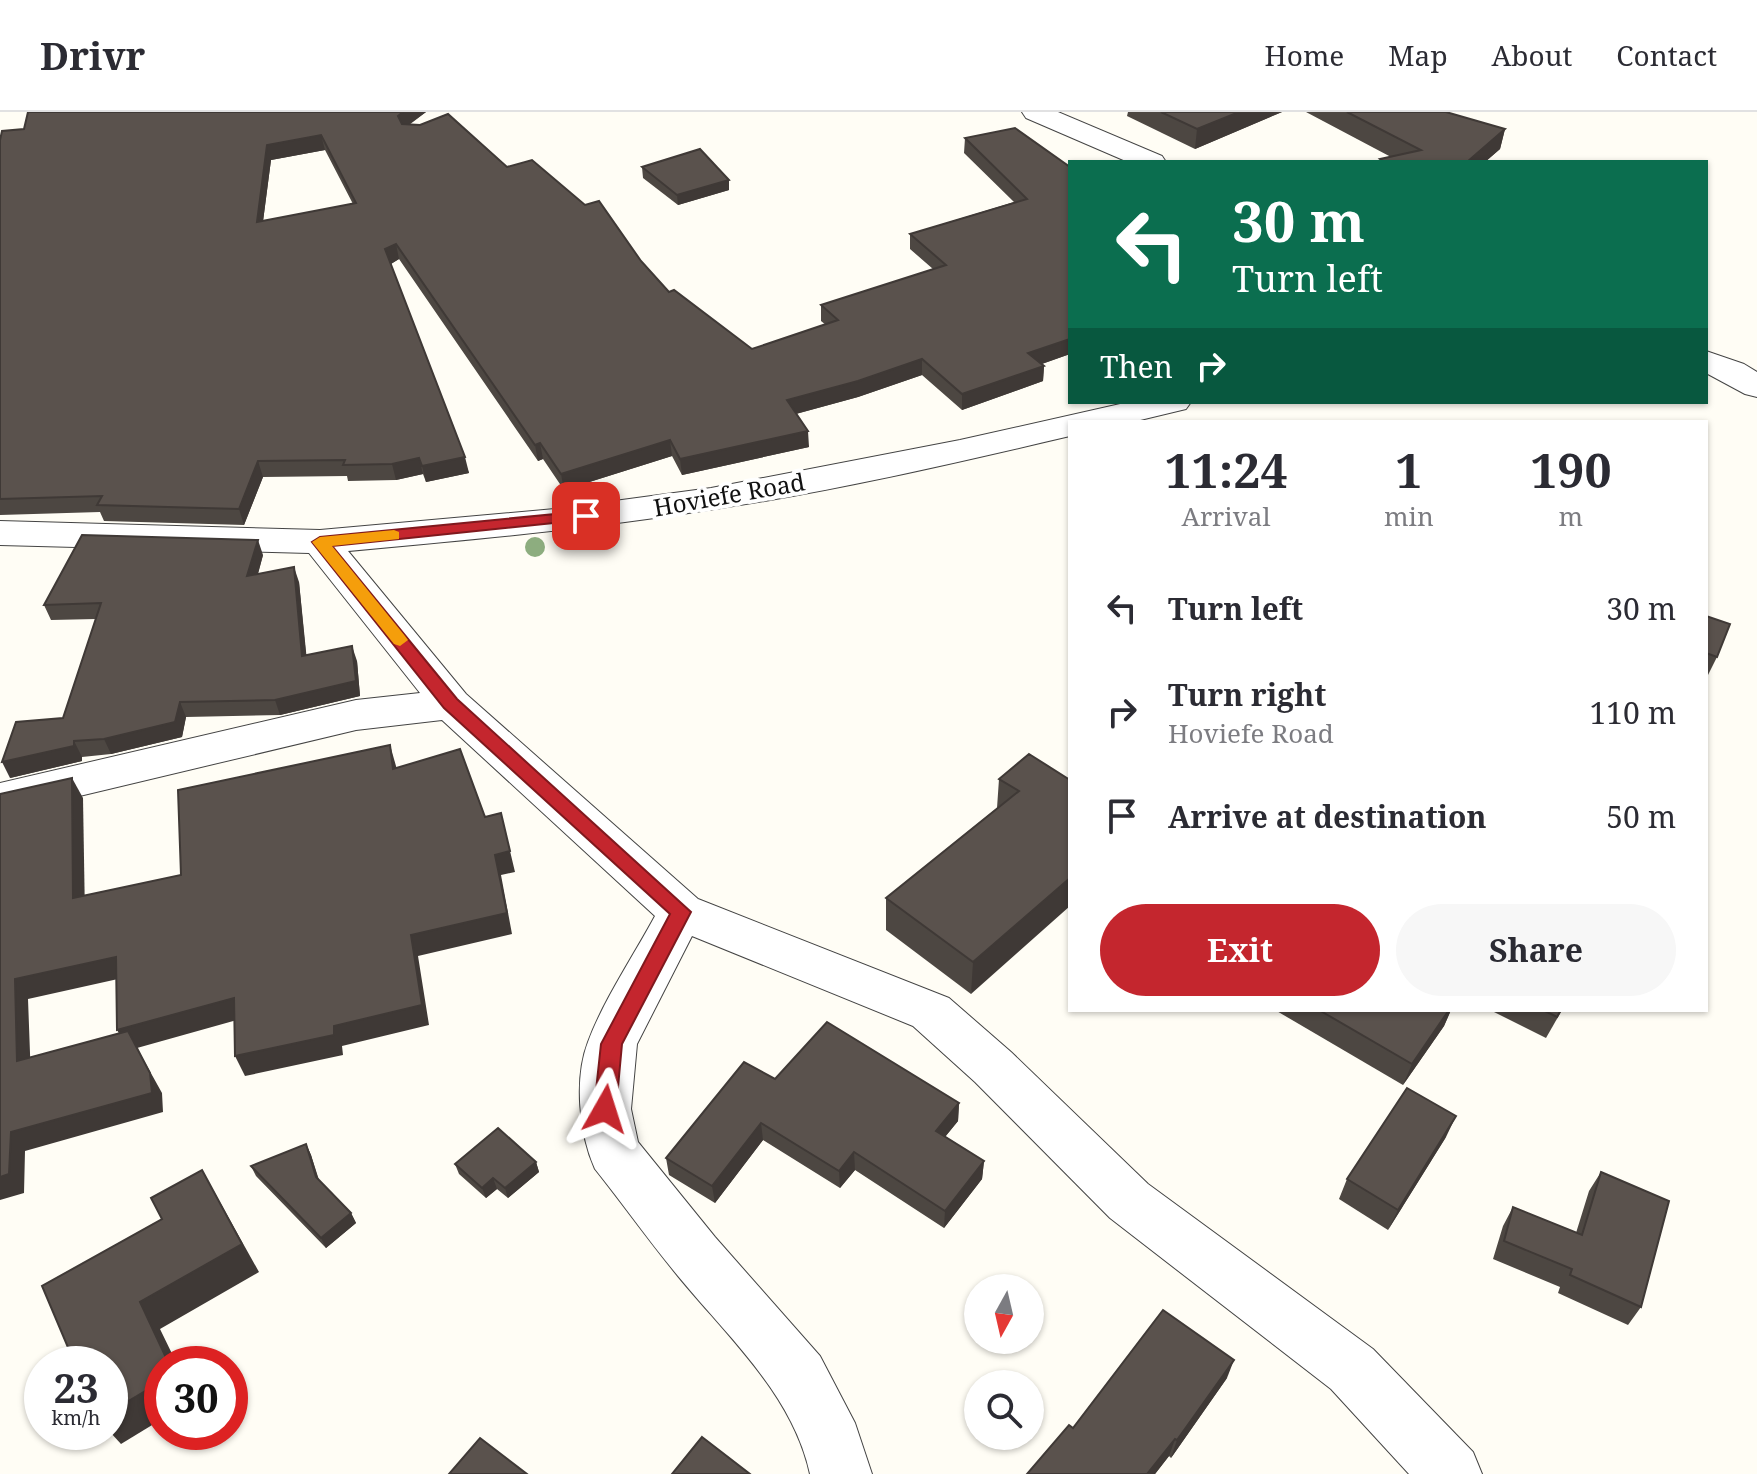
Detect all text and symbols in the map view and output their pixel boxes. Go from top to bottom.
text: Drivr [40,29,145,81]
text: Home [1265,36,1344,74]
text: Map [1388,36,1448,74]
text: About [1492,36,1572,74]
text: Contact [1616,36,1717,74]
text: 30 m [1232,182,1365,258]
icon: left [1100,192,1204,296]
text: Turn left [1232,254,1383,303]
icon: right [1189,344,1233,388]
text: Then [1100,346,1173,387]
text: 11:24 [1164,437,1288,502]
text: 1 [1395,437,1422,502]
text: 190 [1530,437,1612,502]
street label: Hoviefe Road [651,464,807,524]
pin [552,482,620,550]
icon: arrive [564,494,608,538]
text: Arrival [1182,498,1270,534]
text: min [1384,498,1434,534]
text: m [1559,498,1583,534]
icon: left [1100,586,1144,630]
text: Turn left [1168,588,1303,629]
text: 30 m [1606,588,1676,629]
text: Turn right [1168,674,1326,715]
icon: right [1100,690,1144,734]
text: 110 m [1590,692,1676,733]
text: Hoviefe Road [1168,715,1334,751]
icon: arrive [1100,794,1144,838]
text: Arrive at destination [1168,796,1487,837]
text: 50 m [1606,796,1676,837]
button: Exit [1100,904,1380,996]
button: Share [1396,904,1676,996]
position arrow [563,1067,647,1151]
north arrow [964,1274,1044,1354]
map controls [964,1274,1044,1450]
speed limit sign: 30 [144,1346,248,1450]
text: 23 [53,1360,99,1415]
button: search [964,1370,1044,1450]
text: km/h [51,1404,101,1431]

